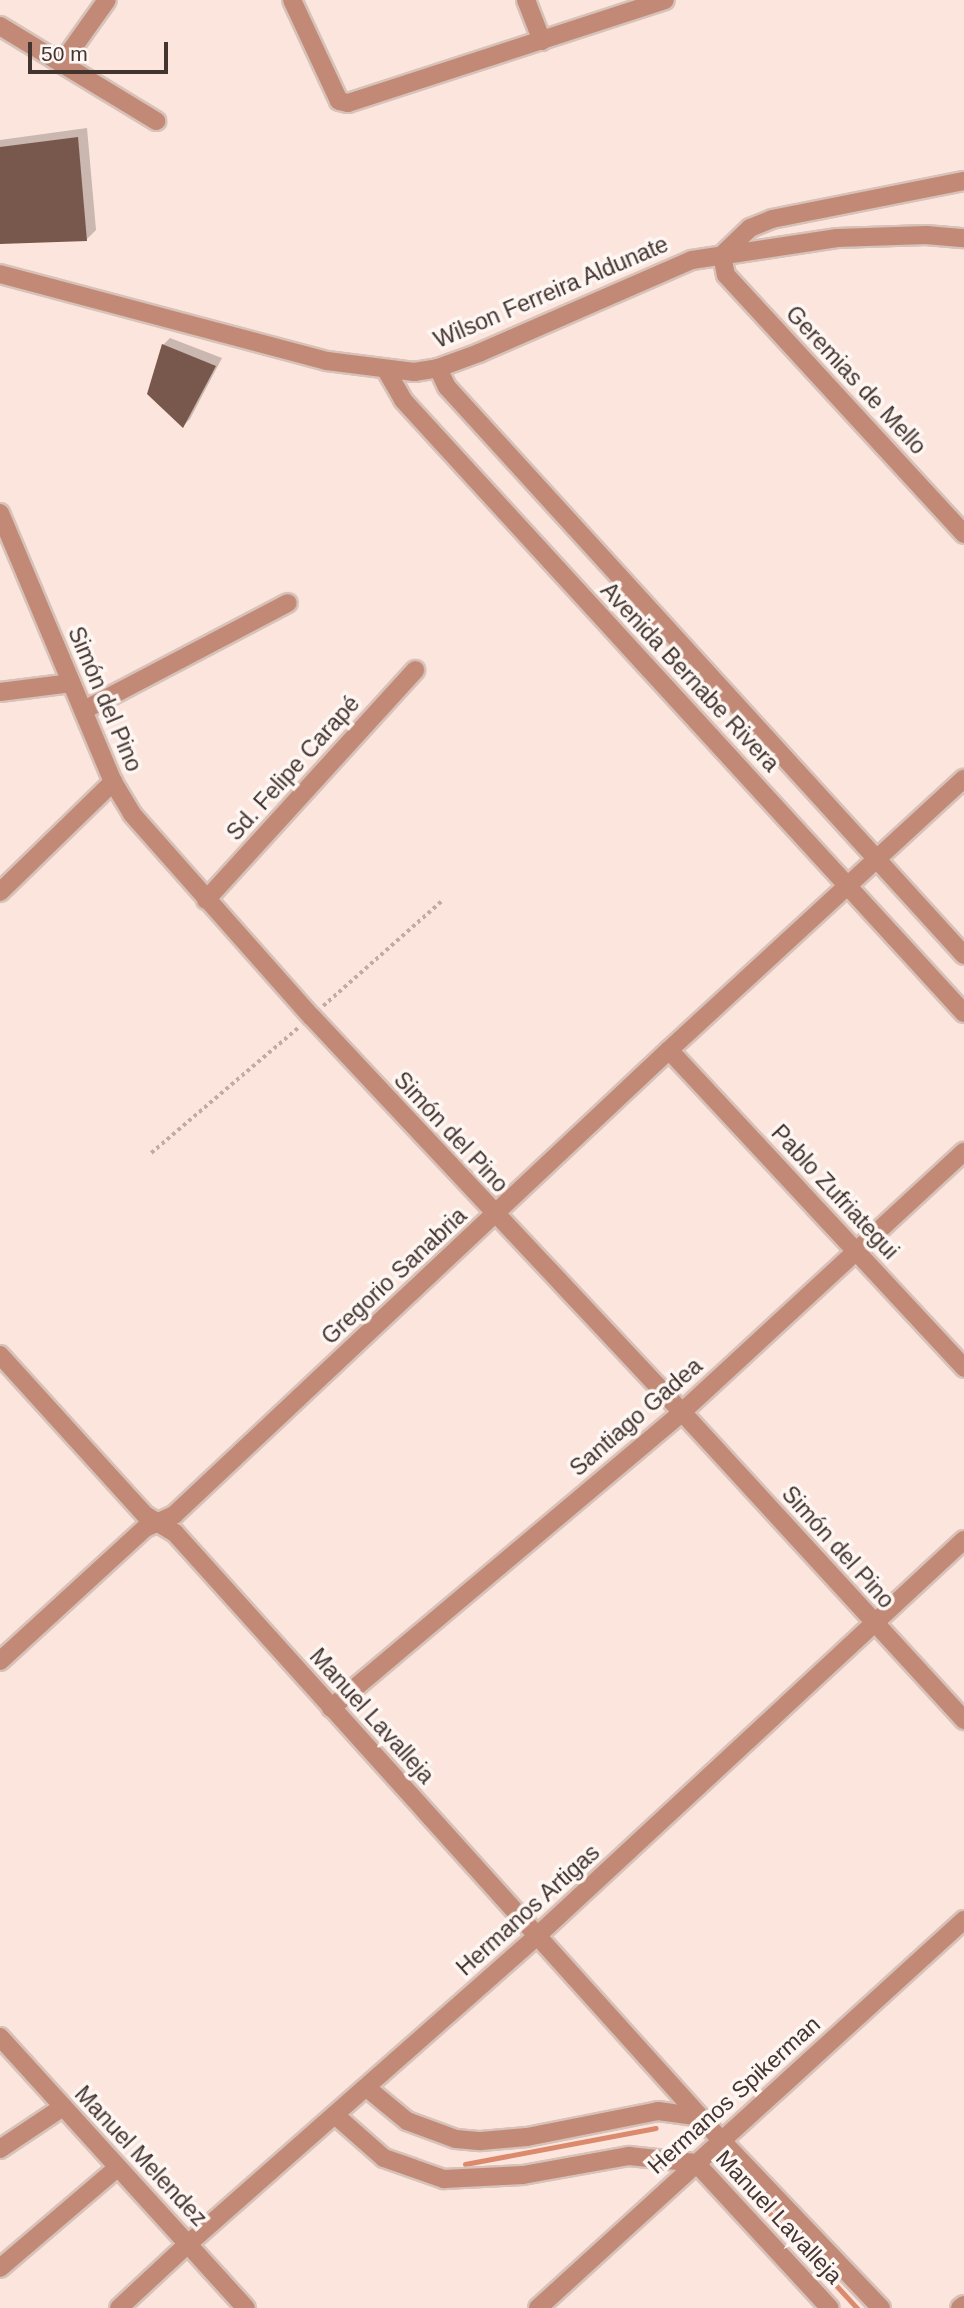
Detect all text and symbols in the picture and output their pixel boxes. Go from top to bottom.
scale bar [32,28,172,72]
text: 50 m [41,42,88,65]
street label: Wilson Ferreira Aldunate [429,230,673,354]
street label: Geremias de Mello [780,300,932,460]
street label: Avenida Bernabe Rivera [595,577,785,777]
street label: Simón del Pino [62,622,148,776]
street label: Sd. Felipe Carapé [221,690,365,846]
street label: Simón del Pino [388,1066,514,1198]
street label: Pablo Zufriategui [766,1119,904,1265]
street label: Gregorio Sanabria [316,1202,472,1350]
street label: Santiago Gadea [564,1352,708,1482]
street label: Simón del Pino [776,1480,900,1614]
street label: Manuel Lavalleja [304,1643,440,1789]
street label: Hermanos Artigas [450,1838,606,1982]
street label: Hermanos Spikerman [642,2010,826,2180]
street label: Manuel Melendez [69,2080,213,2232]
street label: Manuel Lavalleja [710,2144,848,2290]

